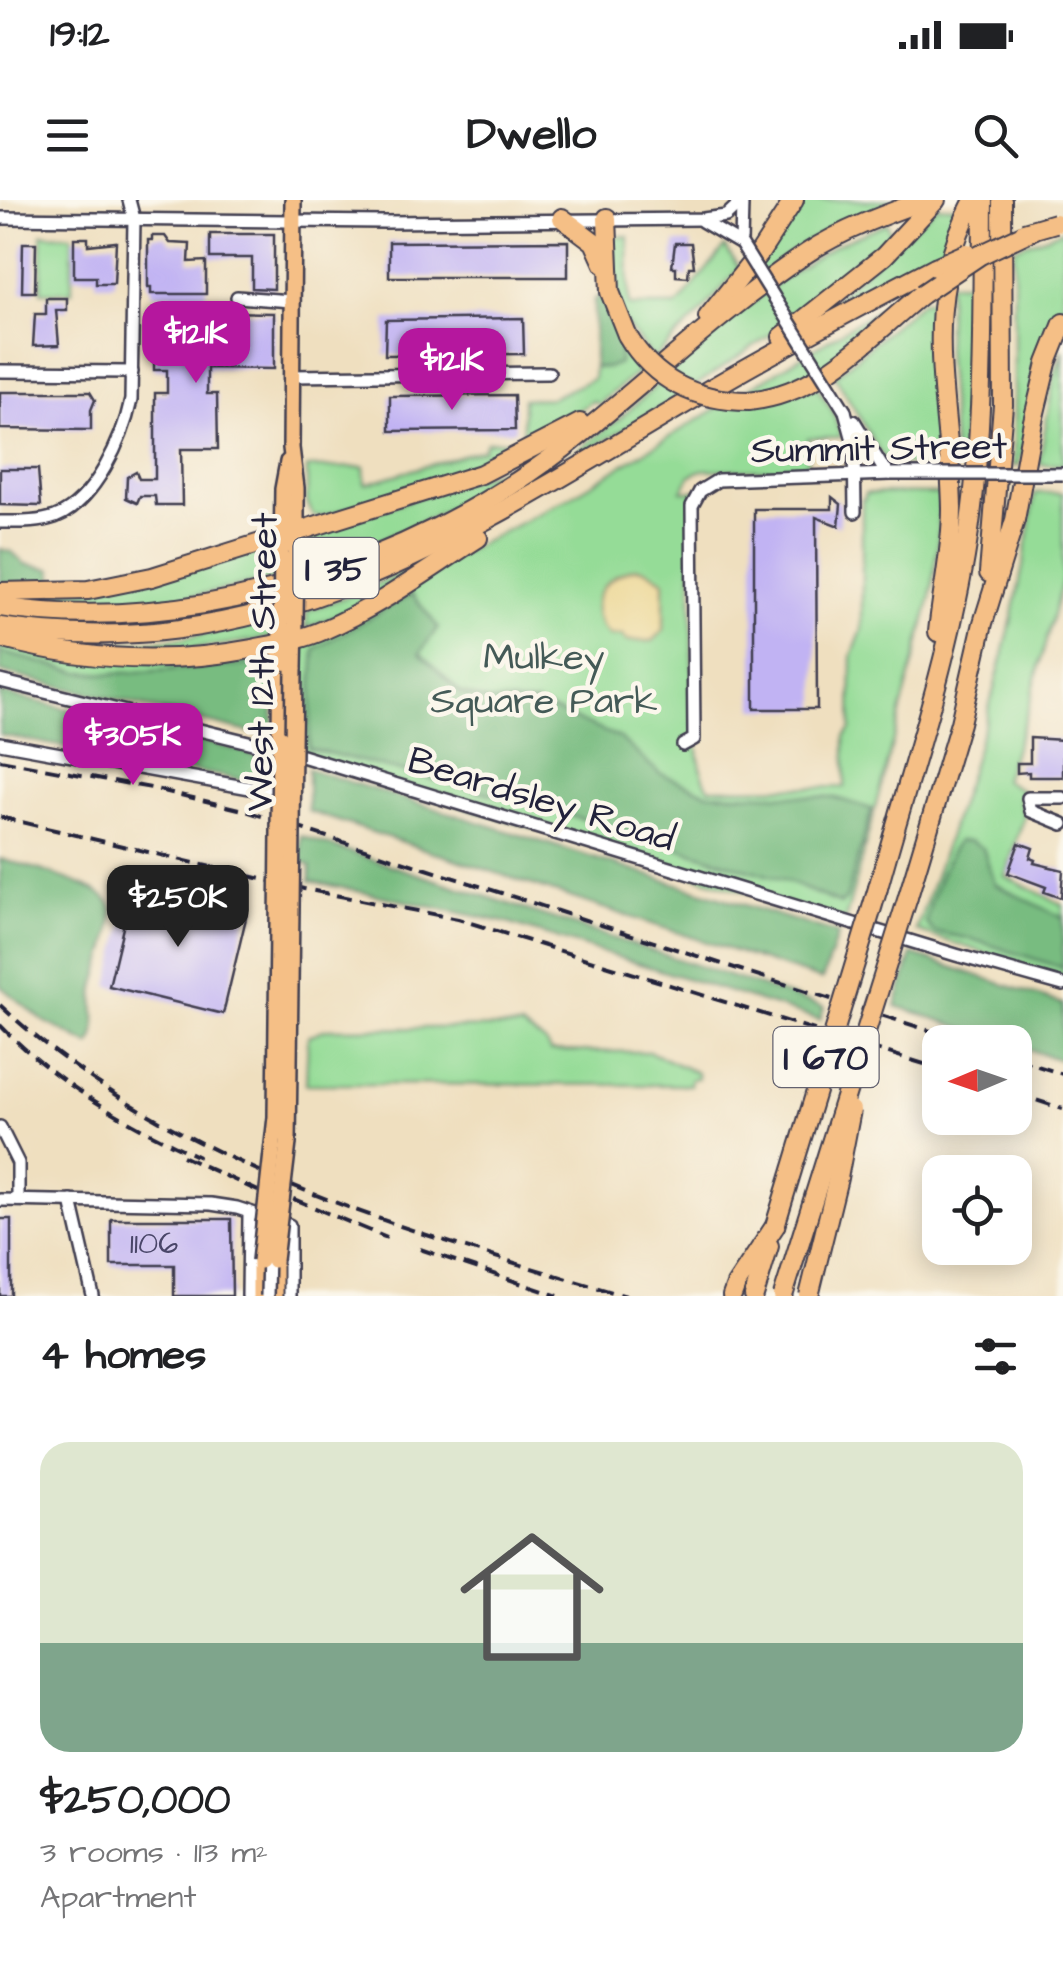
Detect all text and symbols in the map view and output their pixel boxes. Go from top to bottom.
text: 19:12 [50,9,109,61]
text: Dwello [467,104,596,166]
icon: menu [40,108,95,163]
icon: search [968,108,1023,163]
pin: $121K [126,301,266,386]
text: $121K [164,311,228,356]
pin: $121K [382,328,522,413]
text: $121K [420,338,484,383]
street label: Summit Street [750,421,1008,477]
street label: West 12th Street [234,512,292,812]
road number: I 35 [294,538,378,598]
park label: Mulkey Square Park [430,632,658,728]
pin: $305K [63,703,203,788]
text: $305K [85,713,181,758]
street label: Beardsley Road [401,735,681,866]
pin: $250K [108,865,248,950]
text: $250K [129,875,227,920]
north arrow [922,1025,1032,1135]
map controls [922,1025,1032,1265]
road number: I 670 [774,1027,878,1087]
button: locate [922,1155,1032,1265]
house number: 1106 [130,1221,178,1266]
text: 4 homes [40,1327,206,1385]
icon: filters [968,1329,1023,1384]
icon: home [442,1507,622,1687]
text: $250,000 [40,1772,231,1830]
text: 3 rooms · 113 m² [40,1830,268,1875]
text: Apartment [40,1875,196,1920]

